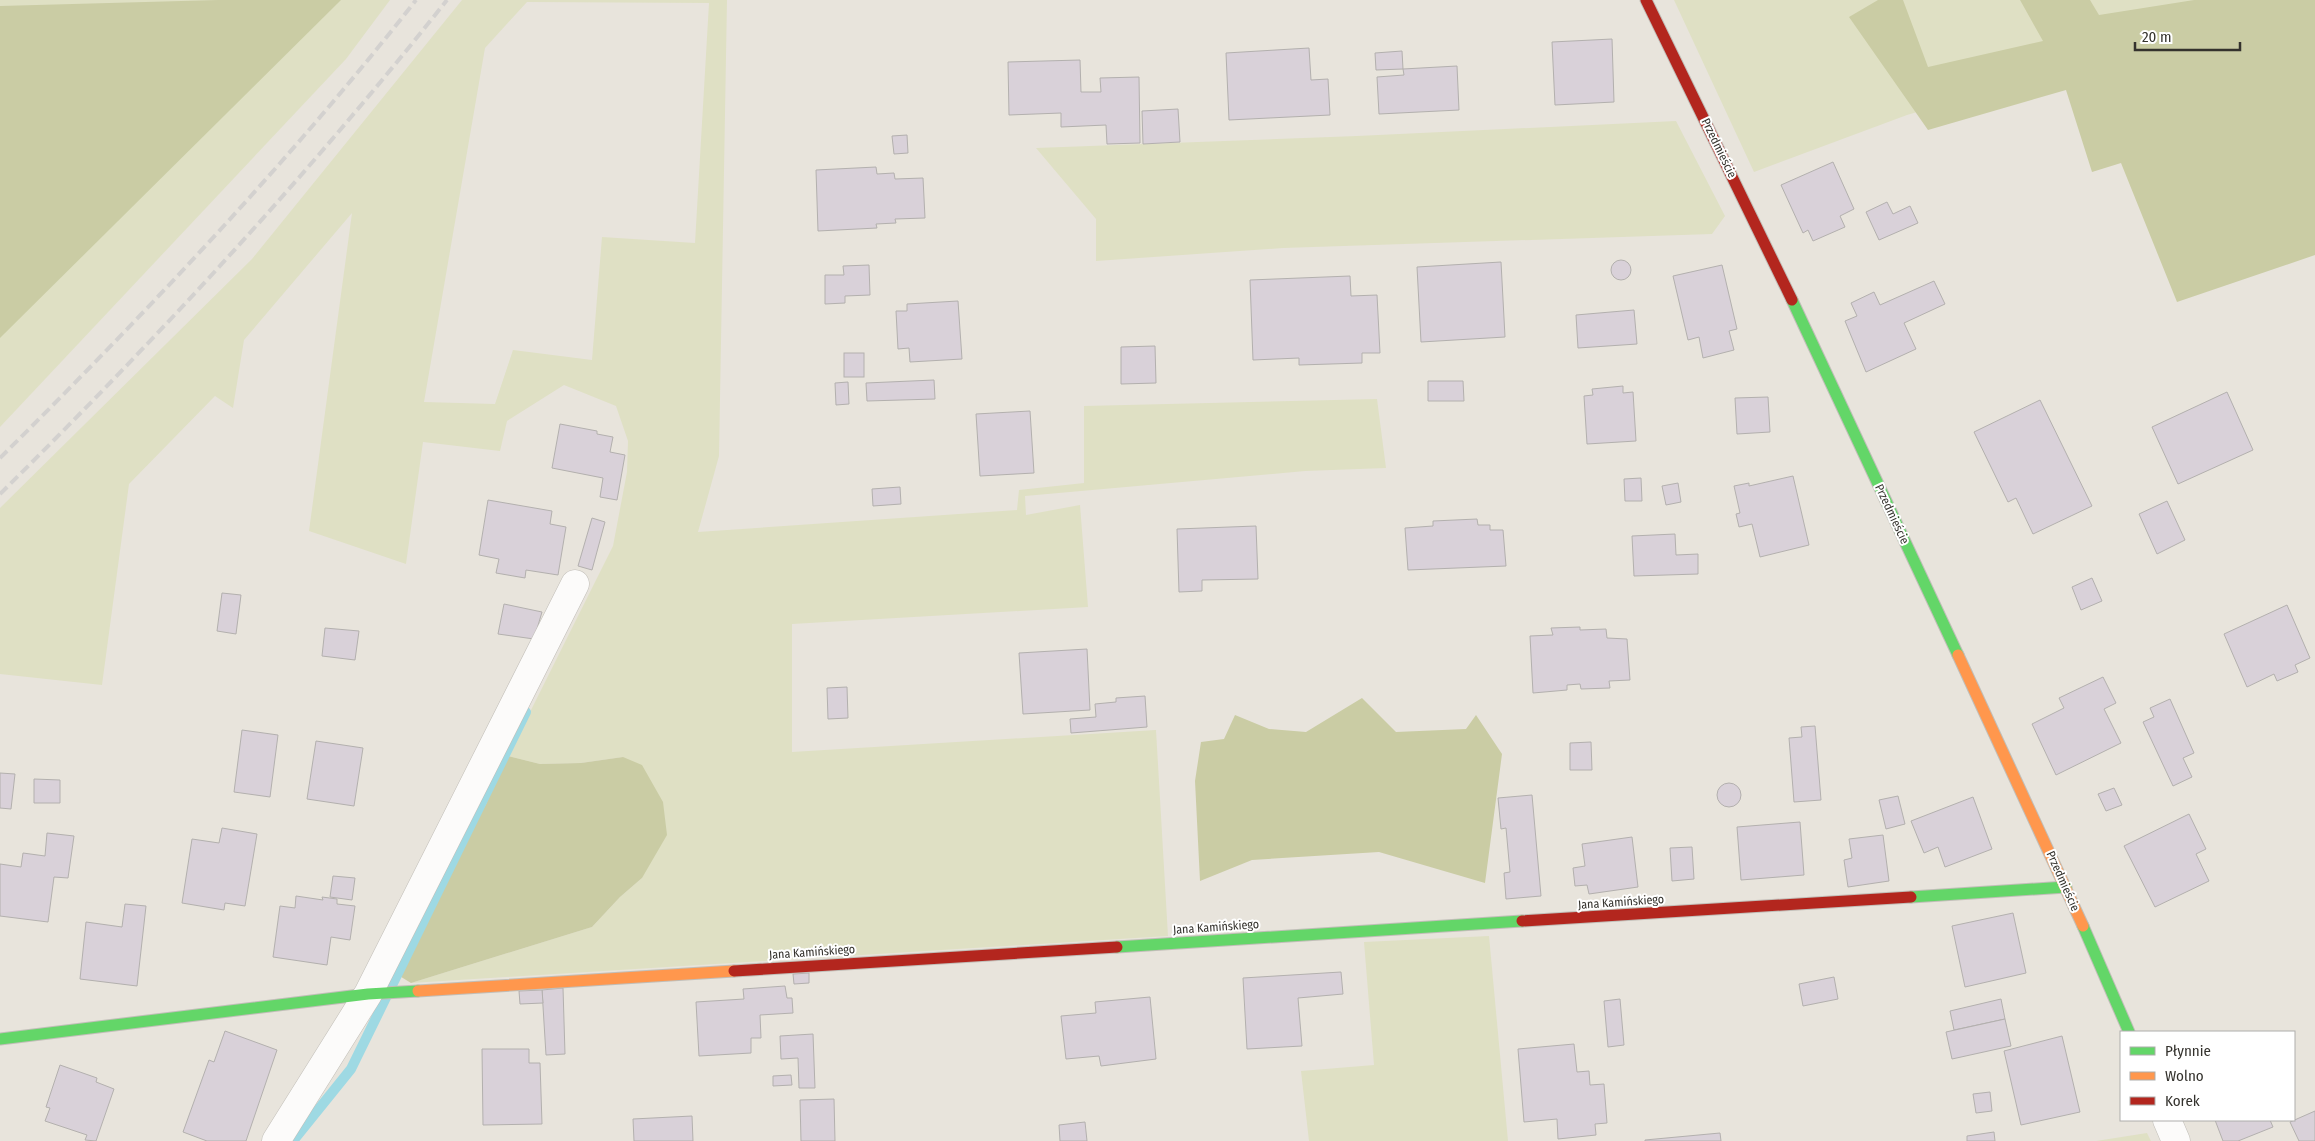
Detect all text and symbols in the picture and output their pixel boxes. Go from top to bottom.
scale bar [2135,20,2240,52]
text: 20 m [2142,28,2172,46]
street label: Przedmieście [1699,116,1739,180]
street label: Przedmieście [1872,482,1912,546]
street label: Przedmieście [2043,849,2083,913]
street label: Jana Kamińskiego [1577,892,1665,912]
street label: Jana Kamińskiego [1172,917,1260,937]
street label: Jana Kamińskiego [768,942,856,962]
legend [2120,1031,2295,1121]
text: Płynnie [2165,1042,2211,1060]
text: Wolno [2165,1067,2204,1085]
text: Korek [2165,1092,2200,1110]

